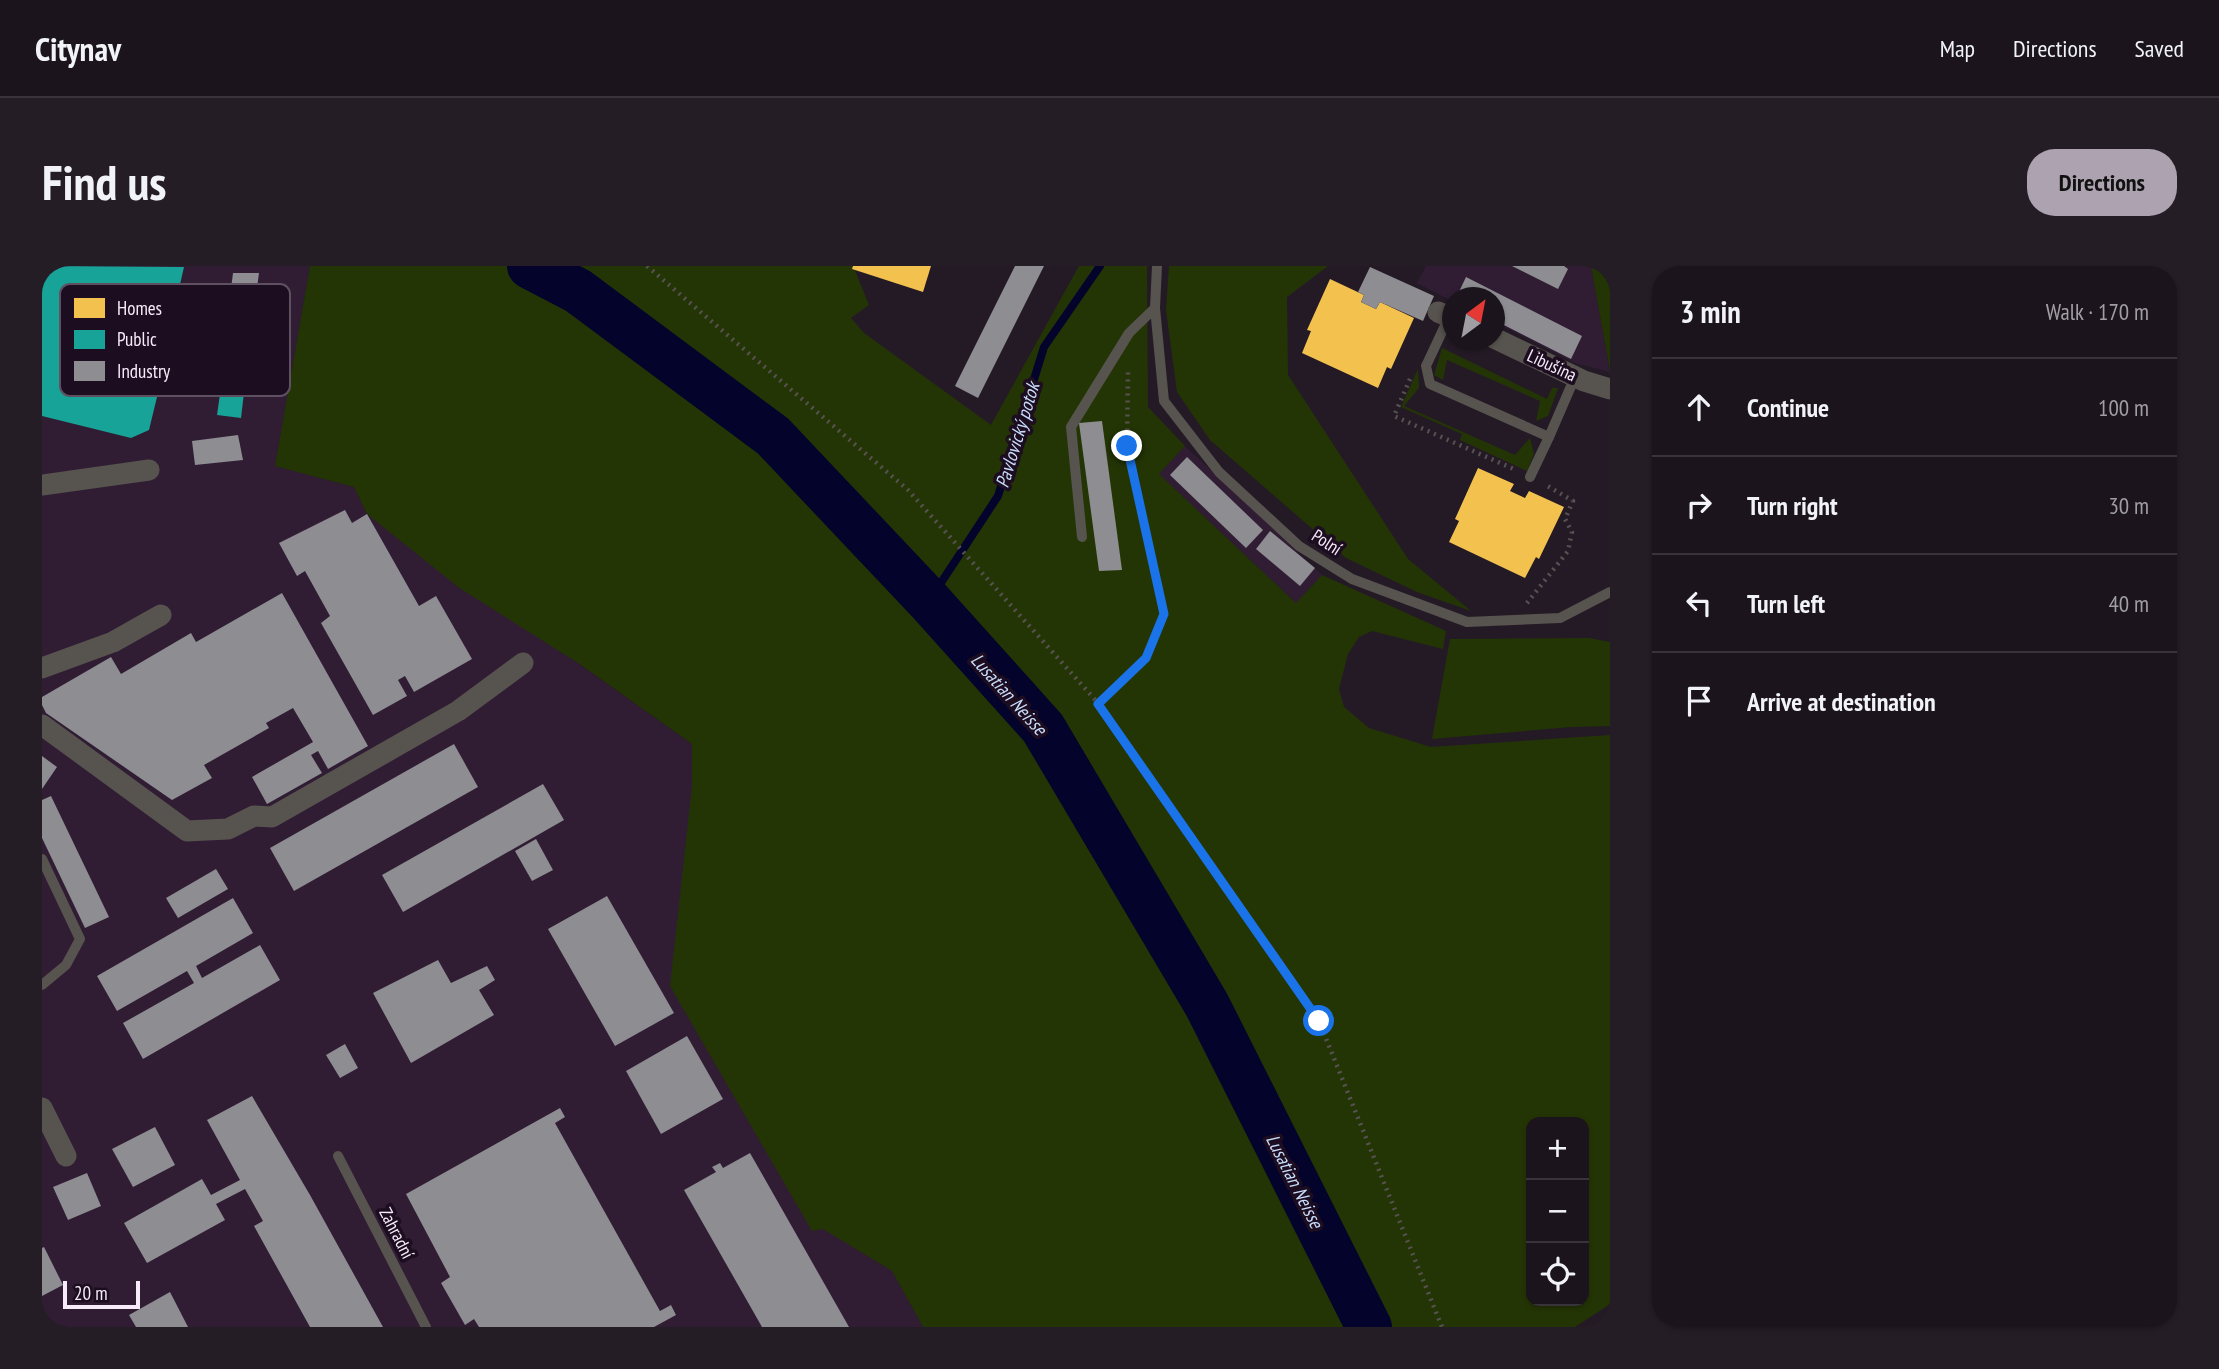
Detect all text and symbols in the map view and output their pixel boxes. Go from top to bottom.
text: Citynav [35,27,121,70]
text: Map [1940,33,1975,64]
text: Directions [2013,33,2097,64]
text: Saved [2135,33,2184,64]
button: Directions [2027,149,2177,216]
text: Find us [42,150,166,214]
legend [60,284,290,396]
north arrow [1442,287,1505,350]
text: 3 min [1680,292,1741,331]
text: Homes [117,296,162,320]
text: Walk · 170 m [2046,297,2149,326]
text: Public [117,327,157,351]
street label: Libušina [1524,344,1580,386]
text: Industry [117,359,171,383]
water label: Pavlovický potok [990,377,1045,491]
icon: ahead [1680,388,1718,426]
text: Continue [1747,391,1829,424]
text: 100 m [2098,393,2149,422]
route end [1111,430,1142,461]
icon: right [1680,486,1718,524]
text: Turn right [1747,489,1838,522]
text: 30 m [2108,491,2149,520]
street label: Polní [1308,524,1346,560]
icon: left [1680,584,1718,622]
text: Turn left [1747,587,1825,620]
text: 40 m [2108,589,2149,618]
water label: Lusatian Neisse [966,648,1053,741]
icon: arrive [1680,682,1718,720]
text: Arrive at destination [1747,685,1936,718]
route start [1303,1005,1334,1036]
map controls [1526,1117,1589,1306]
button: + [1526,1117,1589,1180]
water label: Lusatian Neisse [1261,1130,1329,1233]
button: − [1526,1180,1589,1243]
street label: Zahradní [374,1204,420,1263]
button: locate [1526,1243,1589,1306]
scale bar [63,1278,140,1310]
text: 20 m [74,1281,108,1305]

